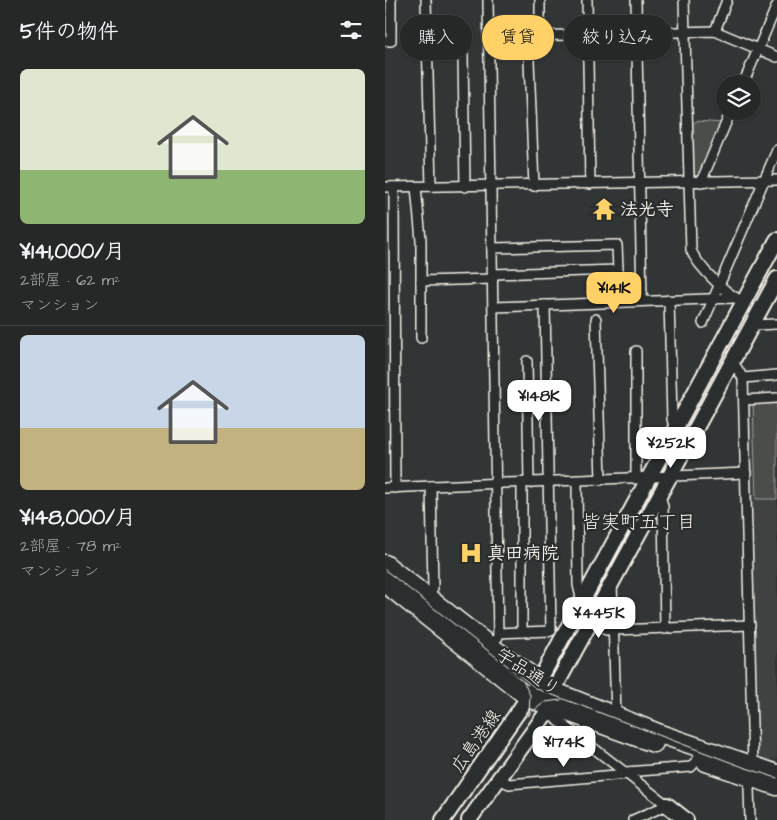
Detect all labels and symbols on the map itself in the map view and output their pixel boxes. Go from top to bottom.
temple icon: 法光寺 [591,196,617,222]
place label: 法光寺 [620,197,674,222]
pin: ¥141K [579,272,649,314]
pin: ¥148K [504,380,574,422]
pin: ¥252K [636,426,706,469]
district label: 皆実町五丁目 [582,509,696,536]
hospital icon: 真田病院 [458,540,484,566]
place label: 真田病院 [487,541,559,566]
pin: ¥445K [564,596,634,639]
street label: 宇品通り [491,642,565,702]
street label: 広島港線 [445,704,507,778]
pin: ¥174K [529,726,599,768]

